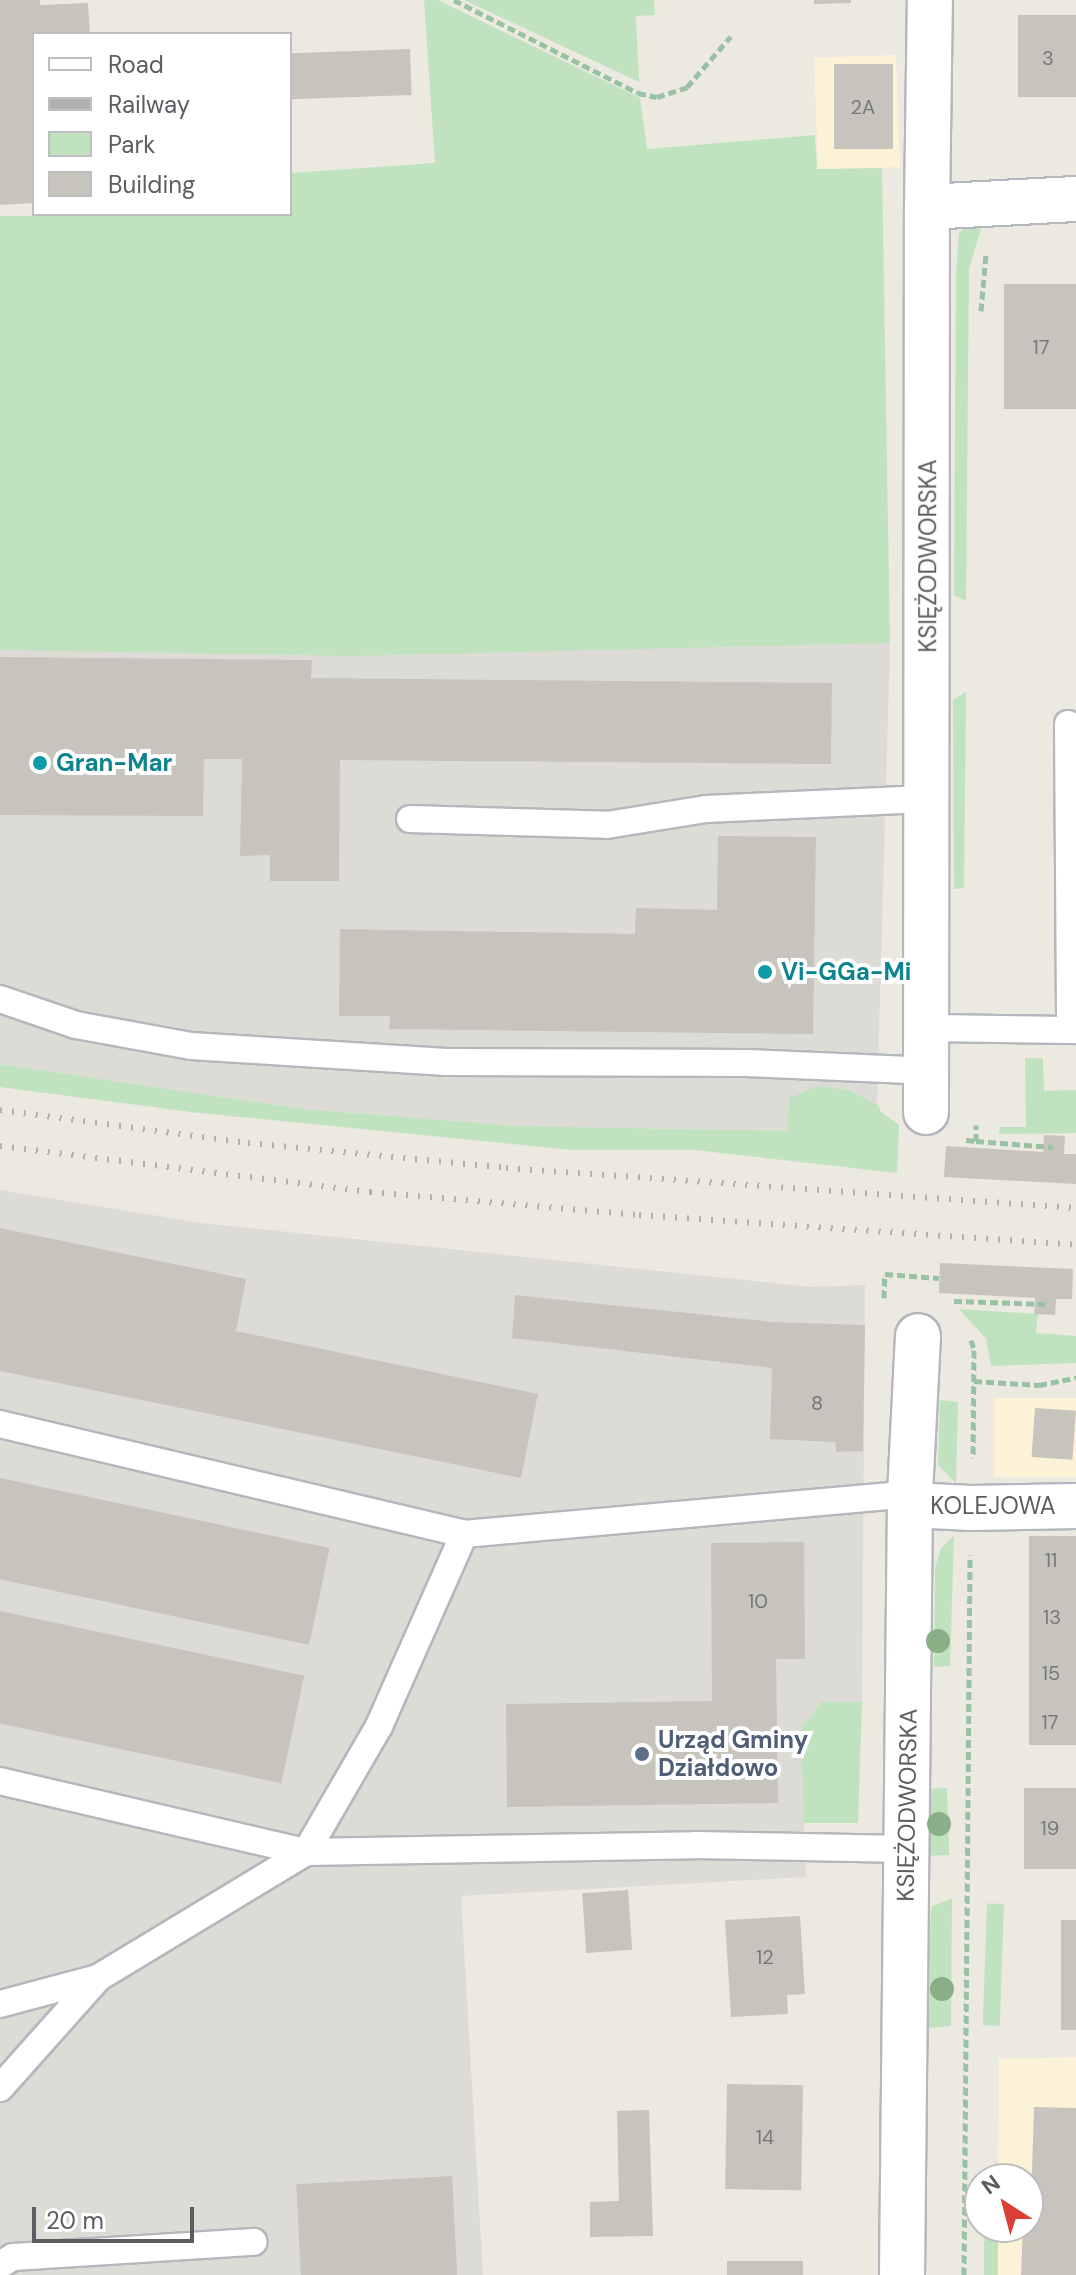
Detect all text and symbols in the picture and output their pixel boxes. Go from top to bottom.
legend [32,32,292,216]
house number: 3 [1042,46,1054,70]
text: Road [108,49,164,80]
text: Railway [108,89,190,120]
house number: 2A [851,95,875,119]
text: Park [108,129,155,160]
text: Building [108,169,195,200]
house number: 17 [1033,335,1049,359]
street label: KSIĘŻODWORSKA [914,459,942,653]
place label: Gran-Mar [56,749,172,777]
marker: Gran-Mar [31,754,49,772]
place label: Vi-GGa-Mi [781,958,911,986]
marker: Vi-GGa-Mi [756,963,774,981]
house number: 8 [811,1391,823,1415]
street label: KOLEJOWA [930,1492,1056,1520]
house number: 11 [1045,1548,1057,1572]
house number: 10 [748,1589,768,1613]
house number: 13 [1043,1605,1061,1629]
house number: 15 [1042,1661,1060,1685]
street label: KSIĘŻODWORSKA [891,1708,923,1902]
house number: 17 [1042,1710,1058,1734]
place label: Urząd Gminy Działdowo [658,1726,808,1782]
marker: Urząd Gminy Działdowo [633,1745,651,1763]
house number: 19 [1041,1816,1059,1840]
house number: 12 [756,1945,774,1969]
house number: 14 [756,2125,774,2149]
north arrow [964,2163,1044,2243]
text: N [976,2168,1006,2201]
scale bar [36,2191,198,2241]
text: 20 m [46,2205,104,2236]

